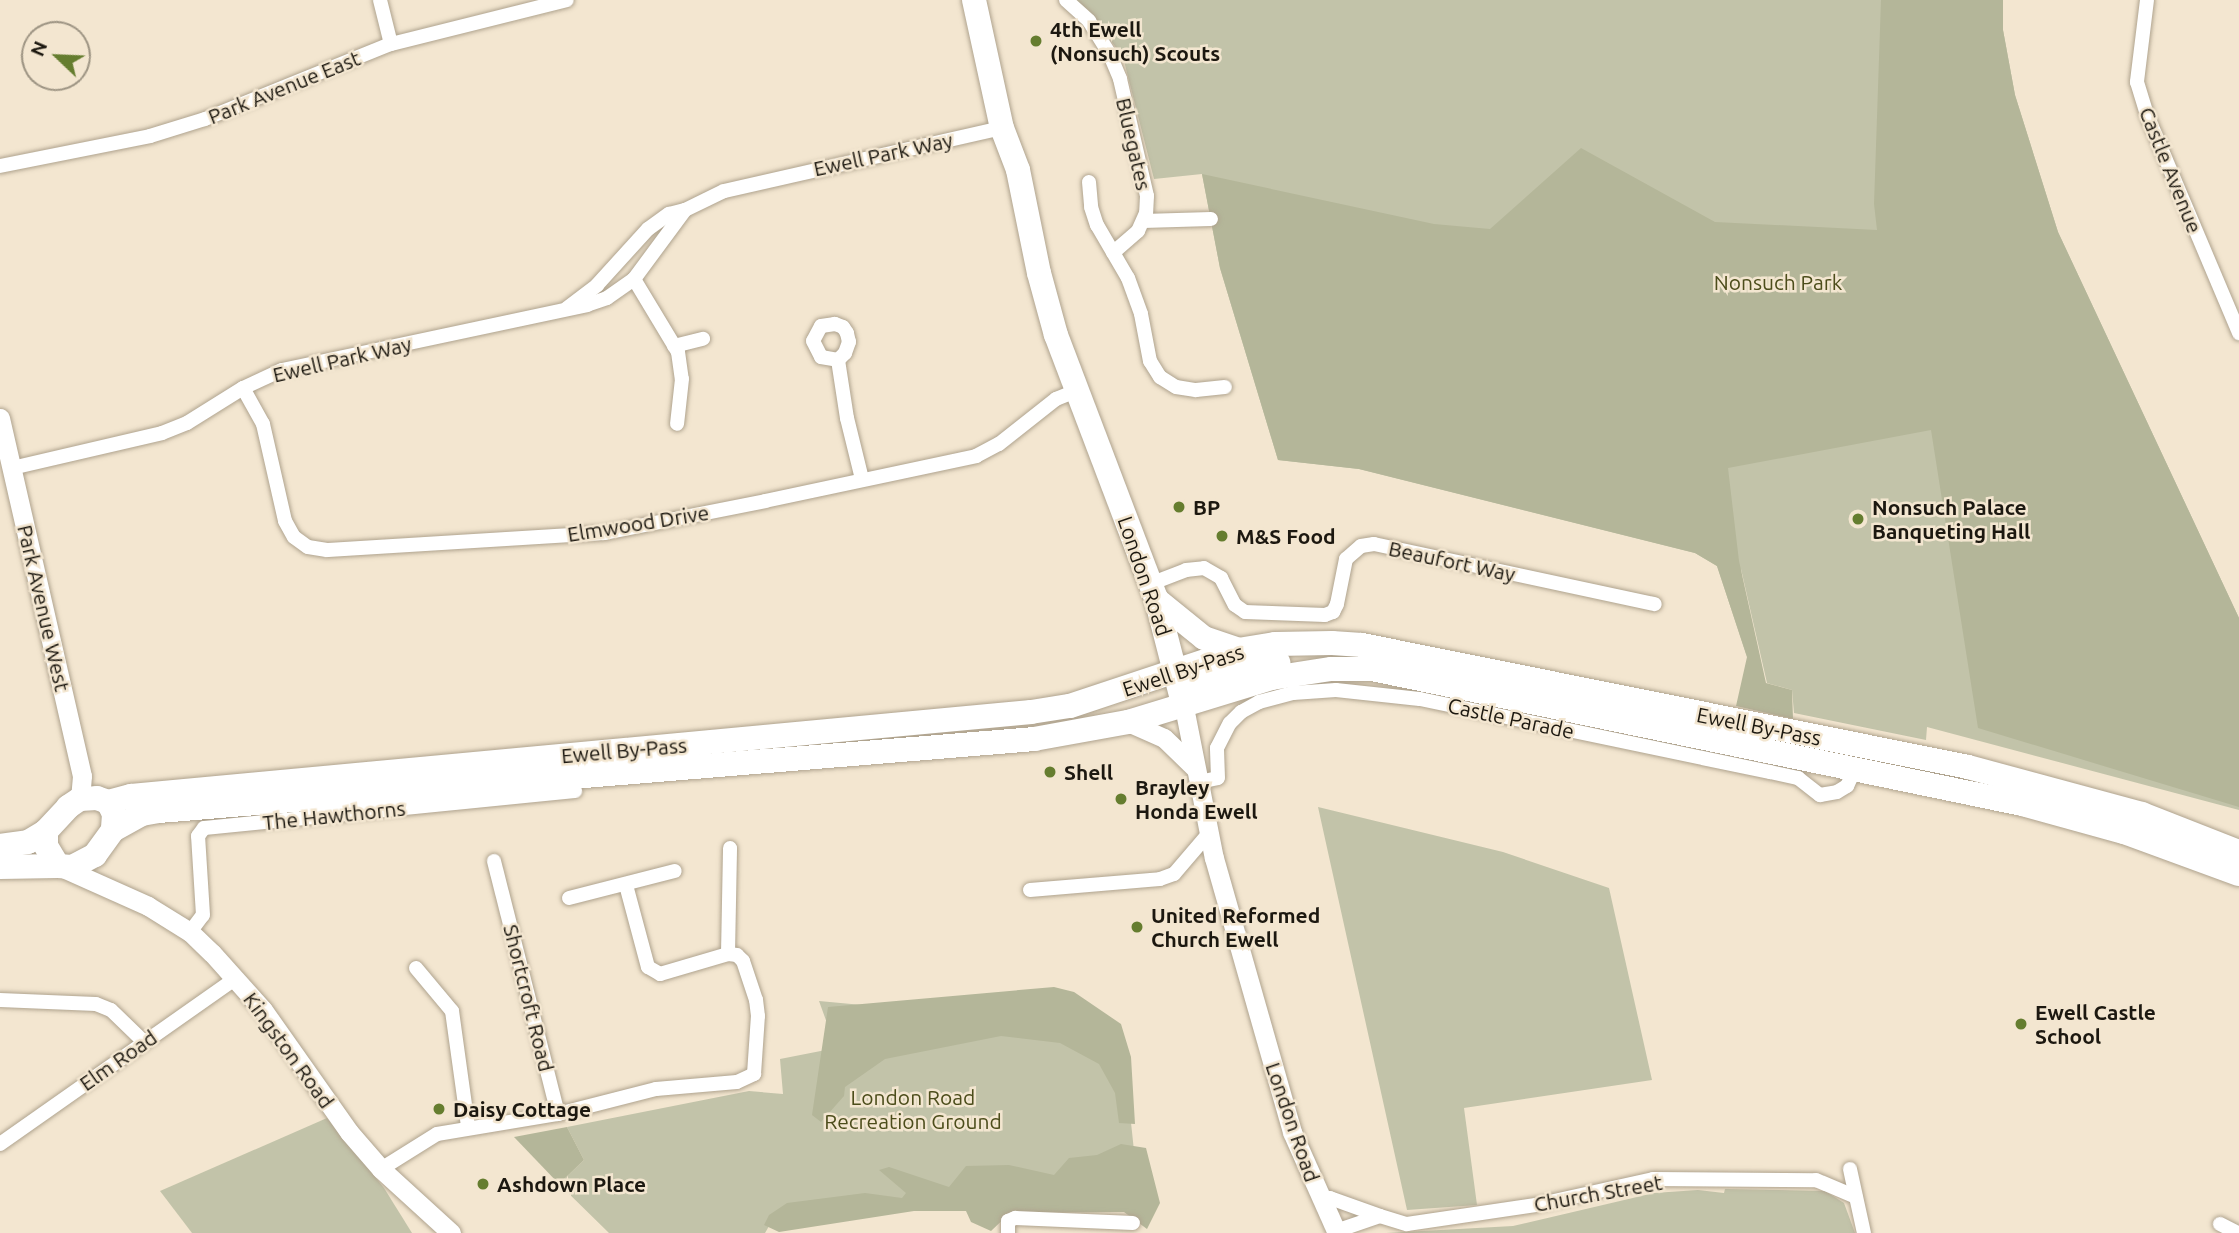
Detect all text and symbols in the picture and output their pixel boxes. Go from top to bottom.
place label: 4th Ewell (Nonsuch) Scouts [1050,16,1220,66]
north arrow [21,21,91,91]
marker: 4th Ewell (Nonsuch) Scouts [1028,33,1044,49]
text: N [26,38,51,59]
street label: Park Avenue East [204,45,364,129]
street label: Bluegates [1111,95,1157,193]
street label: Castle Avenue [2134,103,2208,237]
street label: Ewell Park Way [811,127,955,181]
park label: Nonsuch Park [1714,269,1842,295]
street label: Ewell Park Way [270,331,414,387]
place label: BP [1193,494,1220,520]
place label: Nonsuch Palace Banqueting Hall [1872,494,2030,544]
street label: Elmwood Drive [565,499,711,547]
marker: BP [1171,499,1187,515]
marker: Nonsuch Palace Banqueting Hall [1850,511,1866,527]
street label: London Road [1113,513,1177,639]
street label: Park Avenue West [13,522,75,694]
place label: M&S Food [1236,523,1336,549]
marker: M&S Food [1214,528,1230,544]
street label: Beaufort Way [1386,535,1518,587]
street label: Ewell By-Pass [1119,639,1247,701]
street label: Castle Parade [1445,692,1577,744]
street label: Ewell By-Pass [1695,702,1823,750]
street label: Ewell By-Pass [560,732,688,768]
place label: Shell [1064,759,1113,785]
marker: Shell [1042,764,1058,780]
place label: Brayley Honda Ewell [1135,774,1258,824]
marker: Brayley Honda Ewell [1113,791,1129,807]
street label: The Hawthorns [261,795,407,835]
place label: United Reformed Church Ewell [1151,902,1320,952]
marker: United Reformed Church Ewell [1129,919,1145,935]
street label: Shortcroft Road [499,922,559,1074]
street label: Kingston Road [238,987,340,1113]
place label: Ewell Castle School [2035,999,2156,1049]
marker: Ewell Castle School [2013,1016,2029,1032]
street label: Elm Road [74,1024,162,1096]
street label: London Road [1261,1059,1325,1185]
park label: London Road Recreation Ground [824,1084,1002,1134]
place label: Daisy Cottage [453,1096,591,1122]
marker: Daisy Cottage [431,1101,447,1117]
street label: Church Street [1532,1169,1664,1217]
place label: Ashdown Place [497,1171,646,1197]
marker: Ashdown Place [475,1176,491,1192]

